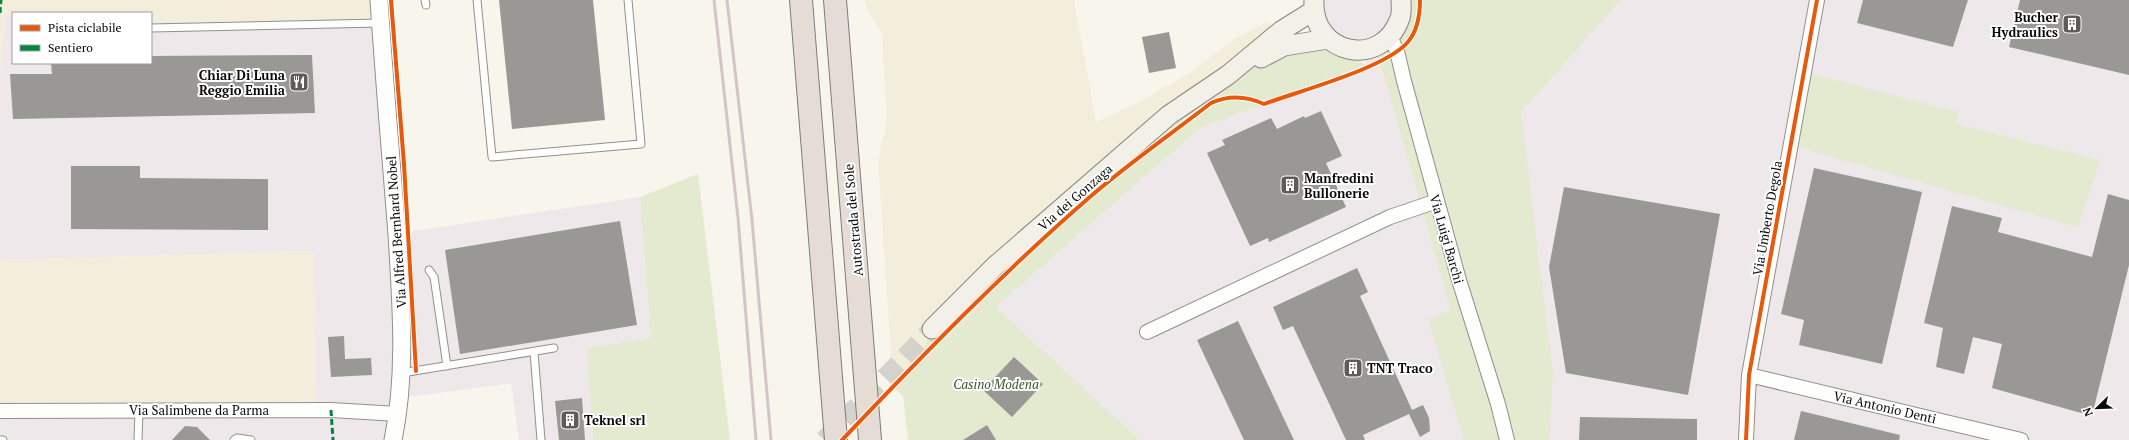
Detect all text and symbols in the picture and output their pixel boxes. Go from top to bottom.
place label: Bucher Hydraulics [1992,8,2058,41]
legend [12,12,152,64]
building icon: Bucher Hydraulics [2061,13,2083,35]
text: Pista ciclabile [48,20,122,35]
text: Sentiero [48,40,93,55]
place label: Chiar Di Luna Reggio Emilia [199,66,286,99]
restaurant icon: Chiar Di Luna Reggio Emilia [288,71,310,93]
street label: Via Alfred Bernhard Nobel [382,155,410,309]
street label: Via dei Gonzaga [1034,159,1117,234]
street label: Via Umberto Degola [1748,159,1786,277]
street label: Autostrada del Sole [839,163,867,277]
place label: Manfredini Bullonerie [1304,169,1374,202]
building icon: Manfredini Bullonerie [1279,174,1301,196]
street label: Via Luigi Barchi [1426,192,1468,286]
building icon: TNT Traco [1342,357,1364,379]
place label: TNT Traco [1367,359,1433,377]
park label: Casino Modena [953,375,1039,393]
street label: Via Antonio Denti [1832,386,1938,428]
north arrow [2077,388,2117,428]
street label: Via Salimbene da Parma [129,401,270,419]
text: N [2079,405,2096,418]
building icon: Teknel srl [559,409,581,431]
place label: Teknel srl [584,411,646,429]

